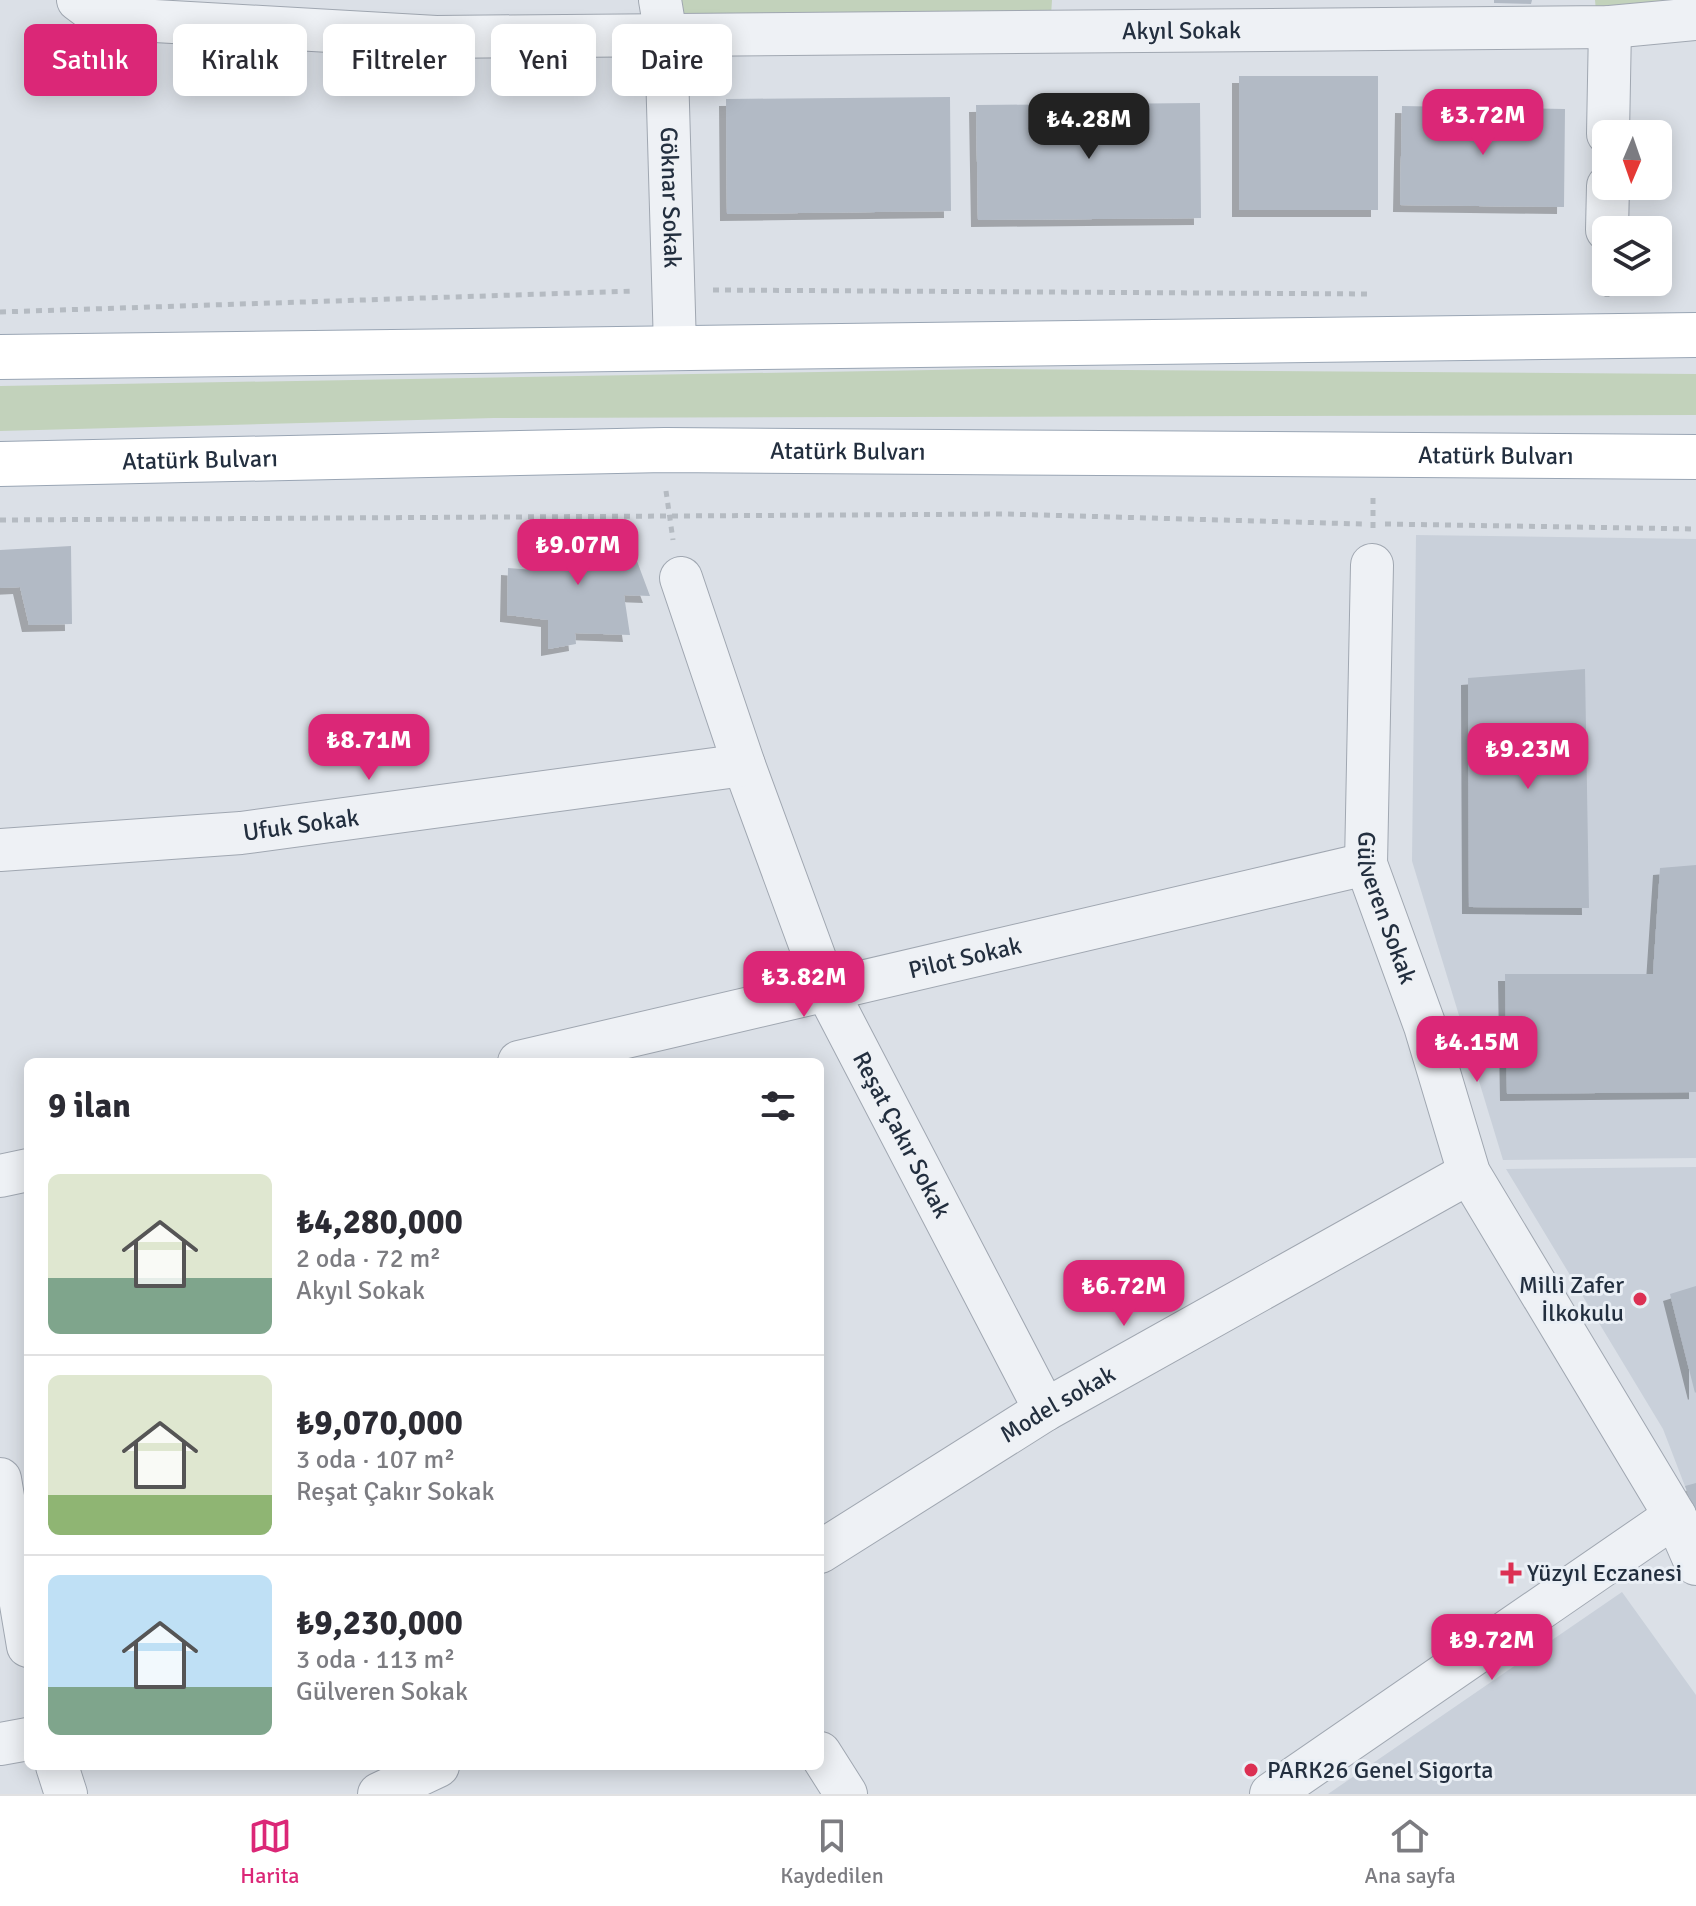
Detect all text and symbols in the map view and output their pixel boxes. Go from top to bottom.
street label: Akyıl Sokak [1122,15,1241,46]
chip: Satılık [24,24,157,96]
chip: Kiralık [173,24,307,96]
chip: Filtreler [323,24,475,96]
chip: Yeni [491,24,596,96]
chip: Daire [612,24,732,96]
pin: ₺3.72M [1418,89,1548,157]
pin: ₺4.28M [1024,93,1154,161]
text: ₺3.72M [1440,99,1526,131]
text: ₺4.28M [1046,103,1132,135]
north arrow [1592,120,1672,200]
map controls [1592,120,1672,296]
street label: Göknar Sokak [654,126,688,269]
button: layers [1592,216,1672,296]
street label: Atatürk Bulvarı [770,436,926,467]
street label: Atatürk Bulvarı [1418,440,1574,471]
street label: Atatürk Bulvarı [122,443,278,476]
pin: ₺9.07M [513,519,643,587]
text: ₺9.07M [535,529,621,561]
pin: ₺8.71M [304,714,434,782]
pin: ₺9.23M [1463,723,1593,791]
text: ₺8.71M [326,724,412,756]
text: ₺9.23M [1485,733,1571,765]
street label: Ufuk Sokak [241,802,361,848]
street label: Gülveren Sokak [1351,831,1423,988]
street label: Pilot Sokak [906,930,1024,985]
pin: ₺3.82M [739,951,869,1019]
text: ₺3.82M [761,961,847,993]
pin: ₺4.15M [1412,1016,1542,1084]
text: ₺4.15M [1434,1026,1520,1058]
street label: Reşat Çakır Sokak [846,1046,957,1223]
icon: filters [756,1084,800,1128]
text: 9 ilan [48,1085,131,1127]
text: ₺4,280,000 [296,1201,463,1243]
icon: home [112,1206,208,1302]
text: 2 oda · 72 m² [296,1243,441,1275]
pin: ₺6.72M [1059,1260,1189,1328]
text: ₺6.72M [1081,1270,1167,1302]
place label: Milli Zafer İlkokulu [1519,1270,1624,1328]
text: Akyıl Sokak [296,1275,425,1307]
marker: Milli Zafer İlkokulu [1631,1290,1649,1308]
street label: Model sokak [995,1359,1120,1449]
text: ₺9,070,000 [296,1402,463,1444]
icon: home [112,1407,208,1503]
text: 3 oda · 107 m² [296,1444,455,1476]
text: Reşat Çakır Sokak [296,1476,495,1508]
place label: Yüzyıl Eczanesi [1527,1558,1682,1588]
marker: Yüzyıl Eczanesi [1502,1564,1520,1582]
text: ₺9,230,000 [296,1602,463,1644]
icon: home [112,1607,208,1703]
pin: ₺9.72M [1427,1614,1557,1682]
text: ₺9.72M [1449,1624,1535,1656]
text: 3 oda · 113 m² [296,1644,455,1676]
text: Gülveren Sokak [296,1676,468,1708]
place label: PARK26 Genel Sigorta [1267,1755,1494,1785]
marker: PARK26 Genel Sigorta [1242,1761,1260,1779]
tab: Harita [240,1814,300,1889]
tab: Kaydedilen [780,1814,884,1889]
tab: Ana sayfa [1365,1814,1456,1889]

